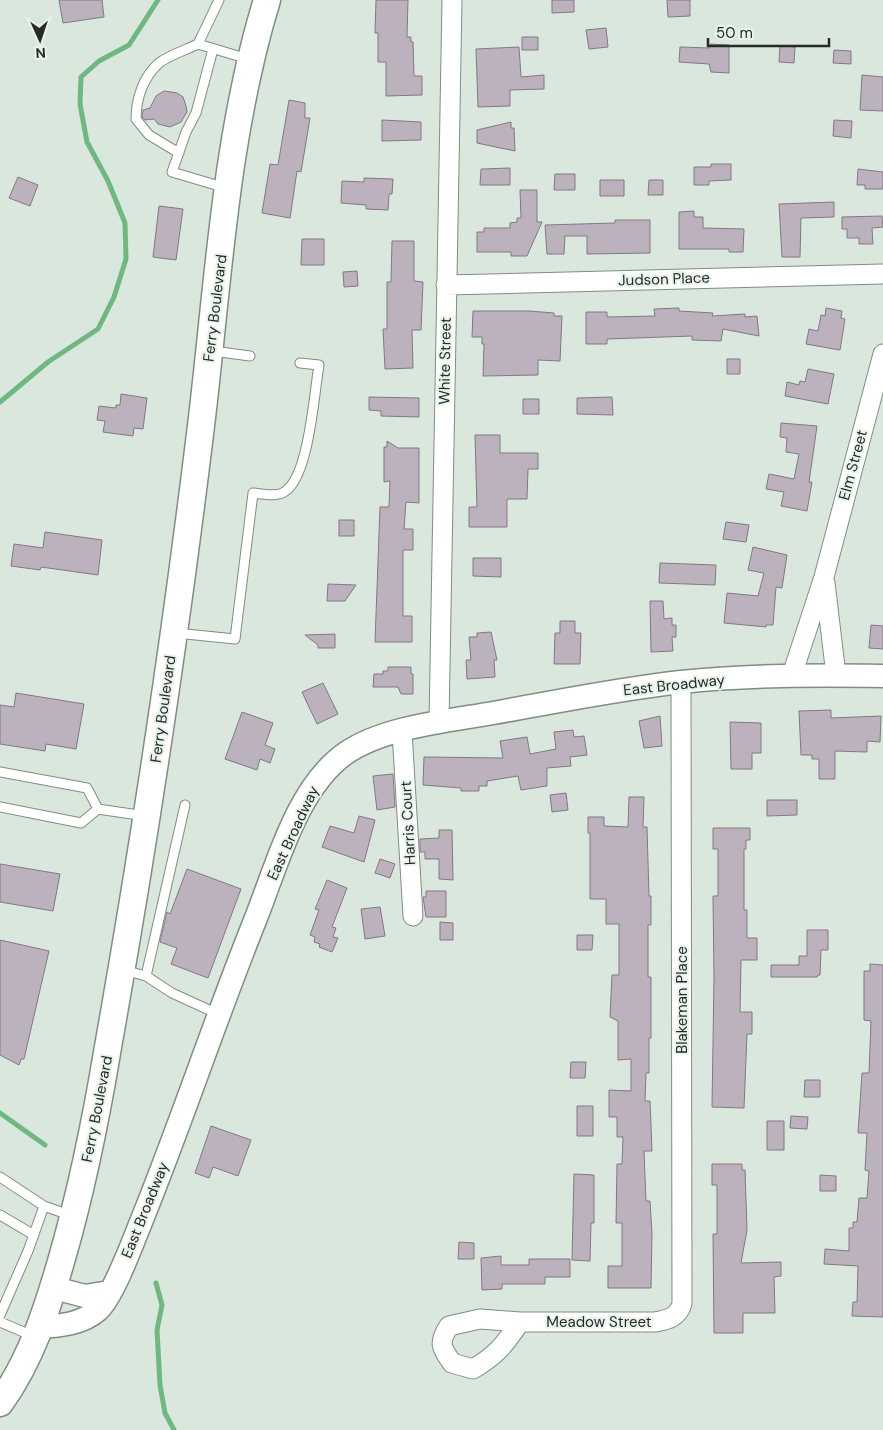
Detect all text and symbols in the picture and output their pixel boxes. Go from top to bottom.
north arrow [15,15,65,65]
scale bar [708,15,829,47]
text: 50 m [716,23,753,43]
text: N [35,44,46,62]
street label: Ferry Boulevard [198,253,232,363]
street label: Judson Place [618,267,710,291]
street label: White Street [434,317,456,405]
street label: Elm Street [834,428,872,502]
street label: Ferry Boulevard [146,654,180,764]
street label: East Broadway [622,670,726,700]
street label: Harris Court [396,780,420,866]
street label: East Broadway [262,782,324,883]
street label: Blakeman Place [672,946,692,1054]
street label: Ferry Boulevard [77,1054,117,1164]
street label: East Broadway [117,1158,174,1261]
street label: Meadow Street [546,1312,652,1332]

